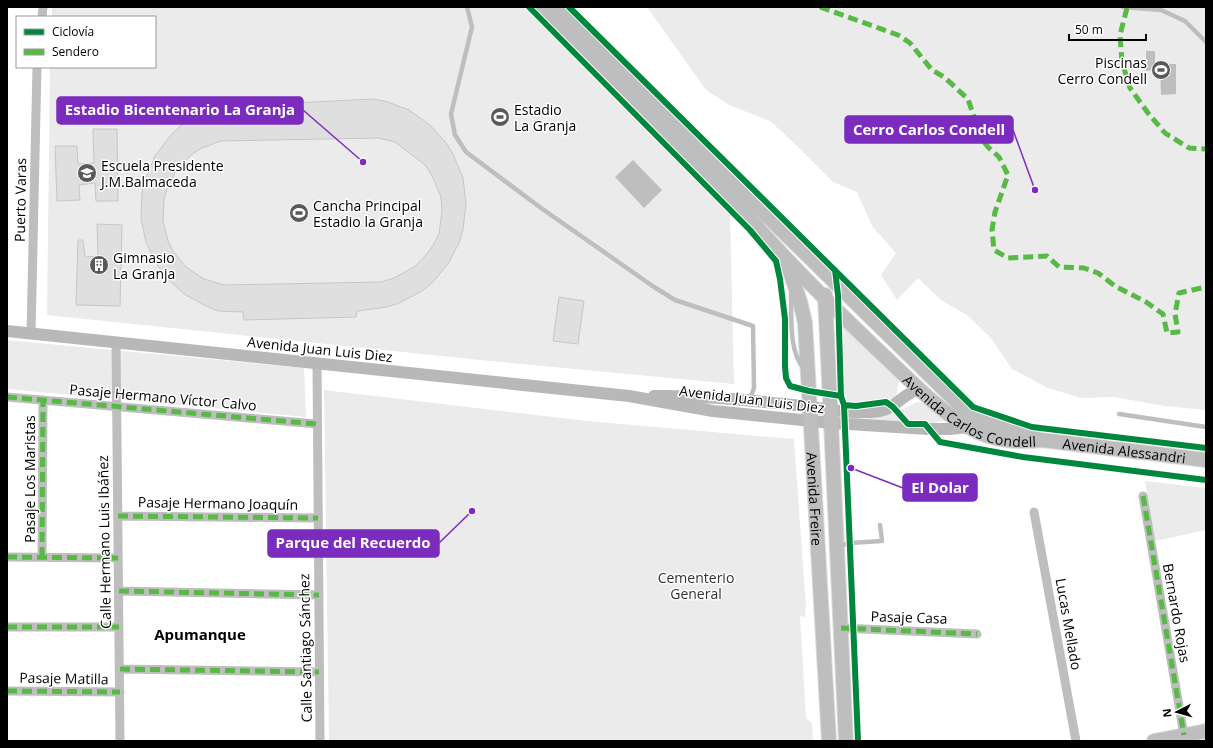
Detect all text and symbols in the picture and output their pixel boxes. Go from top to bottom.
legend [16,16,156,68]
scale bar [1069,16,1146,42]
text: 50 m [1075,21,1103,38]
text: Ciclovía [52,23,94,40]
text: Sendero [52,43,99,60]
place label: Piscinas Cerro Condell [1057,53,1147,88]
sports icon: Piscinas Cerro Condell [1150,59,1172,81]
callout: Estadio Bicentenario La Granja [57,97,303,124]
text: Estadio Bicentenario La Granja [65,99,295,119]
place label: Estadio La Granja [514,100,576,135]
sports icon: Estadio La Granja [489,106,511,128]
callout: Cerro Carlos Condell [845,116,1013,143]
text: Cerro Carlos Condell [853,119,1005,139]
place label: Escuela Presidente J.M.Balmaceda [99,156,224,191]
street label: Puerto Varas [10,158,30,242]
school or university icon: Escuela Presidente J.M.Balmaceda [76,162,98,184]
place label: Cancha Principal Estadio la Granja [313,196,423,231]
sports icon: Cancha Principal Estadio la Granja [288,202,310,224]
place label: Gimnasio La Granja [113,248,175,283]
building icon: Gimnasio La Granja [88,254,110,276]
street label: Avenida Juan Luis Diez [246,332,394,366]
street label: Avenida Carlos Condell [899,370,1036,451]
street label: Pasaje Hermano Víctor Calvo [69,379,257,415]
street label: Avenida Juan Luis Diez [678,381,826,417]
street label: Pasaje Los Maristas [20,415,39,543]
street label: Avenida Alessandri [1062,433,1187,467]
street label: Avenida Freire [803,452,827,547]
street label: Calle Hermano Luis Ibáñez [93,455,115,629]
callout: El Dolar [903,474,977,501]
text: El Dolar [911,477,969,497]
street label: Pasaje Hermano Joaquín [138,492,298,514]
callout: Parque del Recuerdo [268,530,439,557]
text: Parque del Recuerdo [275,532,431,552]
street label: Bernardo Rojas [1159,562,1195,664]
park label: Cementerio General [658,568,734,603]
street label: Calle Santiago Sánchez [294,573,316,723]
street label: Lucas Mellado [1052,577,1086,671]
street label: Pasaje Casa [870,606,948,628]
district label: Apumanque [154,624,246,644]
street label: Pasaje Matilla [19,668,109,688]
north arrow [1157,692,1197,732]
text: N [1159,708,1174,718]

